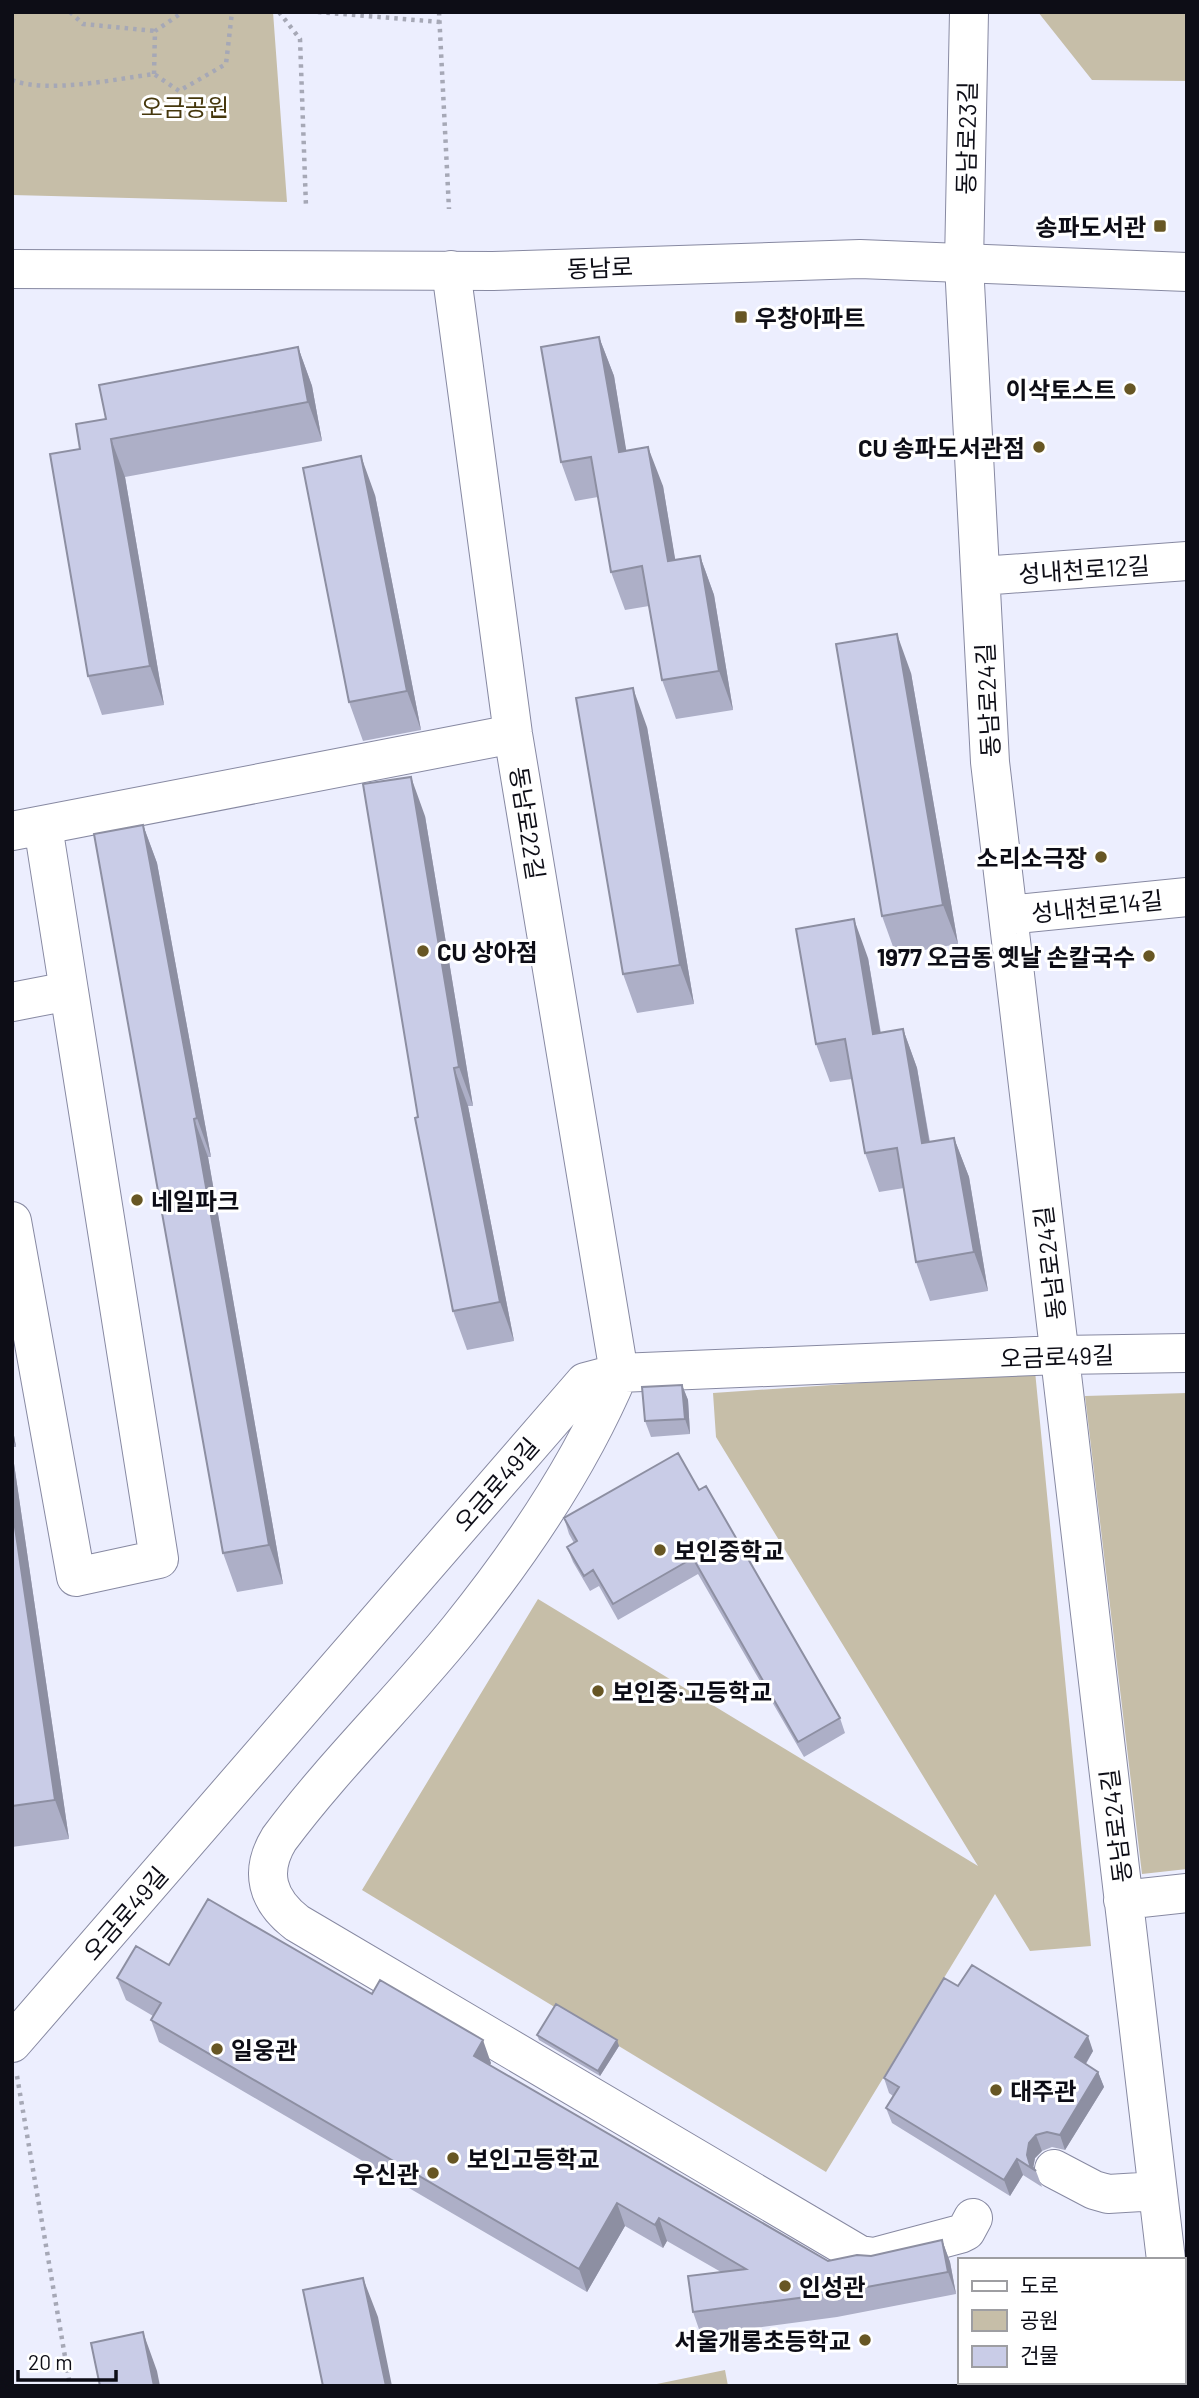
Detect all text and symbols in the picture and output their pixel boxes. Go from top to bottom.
street label: 동남로23길 [951,81,981,195]
park label: 오금공원 [141,92,229,121]
place label: 송파도서관 [1036,212,1146,241]
marker: 송파도서관 [1152,218,1168,234]
street label: 동남로 [566,251,634,283]
place label: 우창아파트 [755,303,865,332]
marker: 우창아파트 [733,309,749,325]
place label: 이삭토스트 [1006,375,1116,404]
marker: 이삭토스트 [1122,381,1138,397]
place label: CU 송파도서관점 [858,433,1025,462]
marker: CU 송파도서관점 [1031,439,1047,455]
street label: 성내천로12길 [1017,550,1151,588]
street label: 동남로24길 [970,642,1004,758]
street label: 동남로22길 [505,764,551,882]
place label: 소리소극장 [977,843,1087,872]
marker: 소리소극장 [1093,849,1109,865]
street label: 성내천로14길 [1030,885,1164,927]
place label: CU 상아점 [437,937,538,966]
place label: 1977 오금동 옛날 손칼국수 [877,942,1135,971]
marker: CU 상아점 [415,943,431,959]
marker: 1977 오금동 옛날 손칼국수 [1141,948,1157,964]
place label: 네일파크 [151,1186,239,1215]
marker: 네일파크 [129,1192,145,1208]
street label: 동남로24길 [1028,1204,1070,1322]
street label: 오금로49길 [999,1340,1115,1372]
street label: 오금로49길 [448,1431,544,1537]
place label: 보인중학교 [674,1536,784,1565]
marker: 보인중학교 [652,1542,668,1558]
place label: 보인중·고등학교 [612,1677,772,1706]
marker: 보인중·고등학교 [590,1683,606,1699]
street label: 동남로24길 [1094,1767,1136,1885]
street label: 오금로49길 [77,1860,173,1966]
place label: 일웅관 [231,2035,297,2064]
marker: 일웅관 [209,2041,225,2057]
place label: 대주관 [1010,2076,1076,2105]
marker: 대주관 [988,2082,1004,2098]
place label: 보인고등학교 [467,2144,599,2173]
marker: 보인고등학교 [445,2150,461,2166]
place label: 우신관 [353,2159,419,2188]
marker: 우신관 [425,2165,441,2181]
legend [958,2258,1185,2384]
place label: 인성관 [799,2272,865,2301]
text: 도로 [1020,2272,1059,2297]
marker: 인성관 [777,2278,793,2294]
text: 공원 [1020,2307,1059,2332]
place label: 서울개롱초등학교 [674,2326,851,2355]
marker: 서울개롱초등학교 [857,2332,873,2348]
scale bar [18,2338,116,2382]
text: 건물 [1020,2342,1059,2367]
text: 20 m [28,2349,73,2374]

